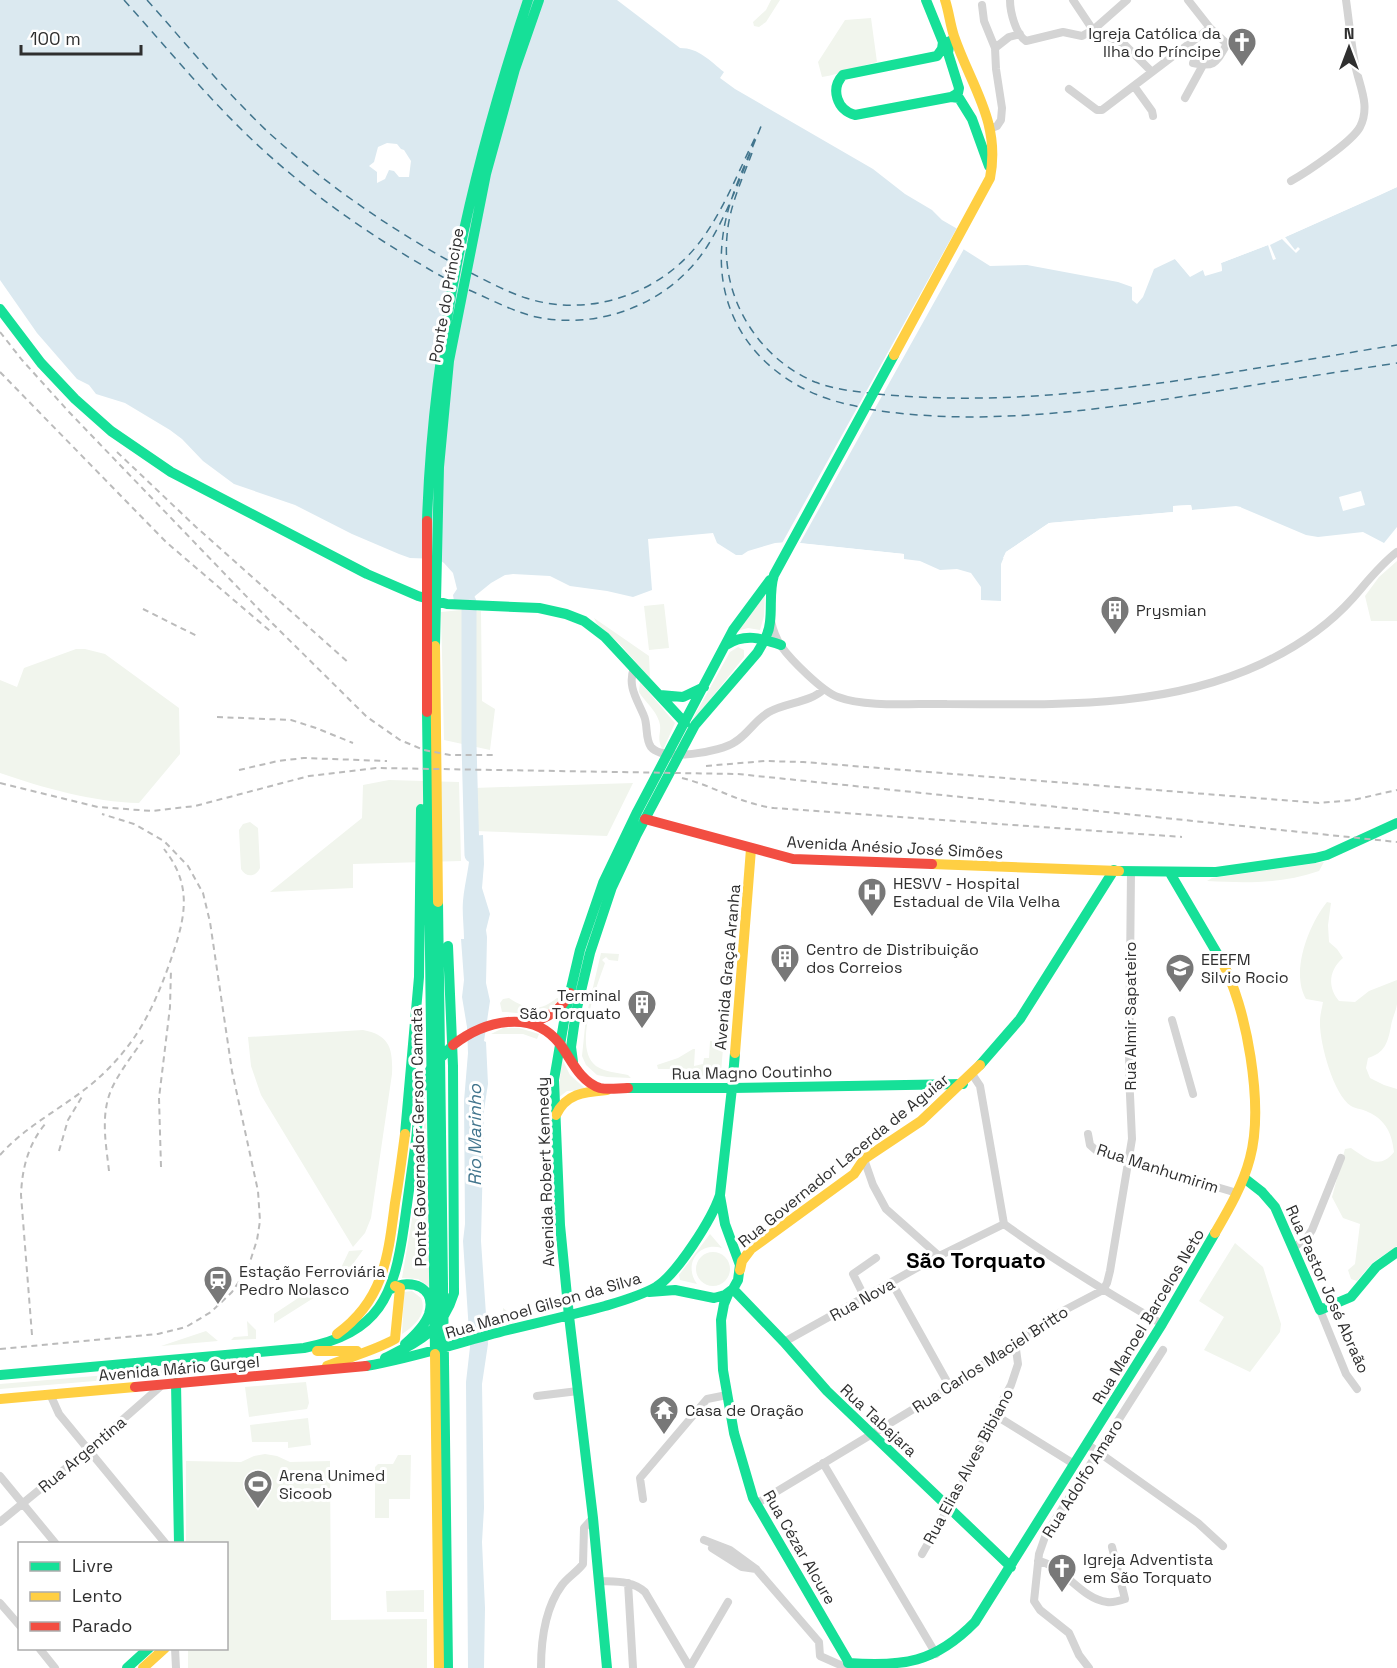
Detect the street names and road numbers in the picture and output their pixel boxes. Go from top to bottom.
street label: Ponte do Príncipe [424,226,469,364]
street label: Avenida Anésio José Simões [786,831,1004,864]
street label: Avenida Graça Aranha [710,883,745,1051]
street label: Rua Almir Sapateiro [1120,942,1141,1090]
street label: Ponte Governador Gerson Camata [406,1007,431,1267]
street label: Rua Magno Coutinho [671,1061,833,1084]
street label: Rua Governador Lacerda de Aguiar [734,1069,953,1252]
street label: Avenida Robert Kennedy [532,1077,559,1267]
street label: Rua Manhumirim [1094,1139,1221,1198]
street label: Rua Pastor José Abraão [1281,1202,1374,1377]
street label: Rua Manoel Barcelos Neto [1088,1225,1209,1408]
street label: Rua Manoel Gilson da Silva [443,1267,644,1344]
street label: Rua Nova [826,1273,898,1326]
street label: Rua Carlos Maciel Britto [908,1301,1072,1418]
street label: Avenida Mário Gurgel [98,1351,260,1386]
street label: Rua Tabajara [836,1379,922,1461]
street label: Rua Elias Alves Bibiano [918,1385,1018,1548]
street label: Rua Argentina [34,1411,131,1497]
street label: Rua Adolfo Amaro [1037,1415,1127,1542]
street label: Rua Cézar Alcure [758,1486,841,1608]

